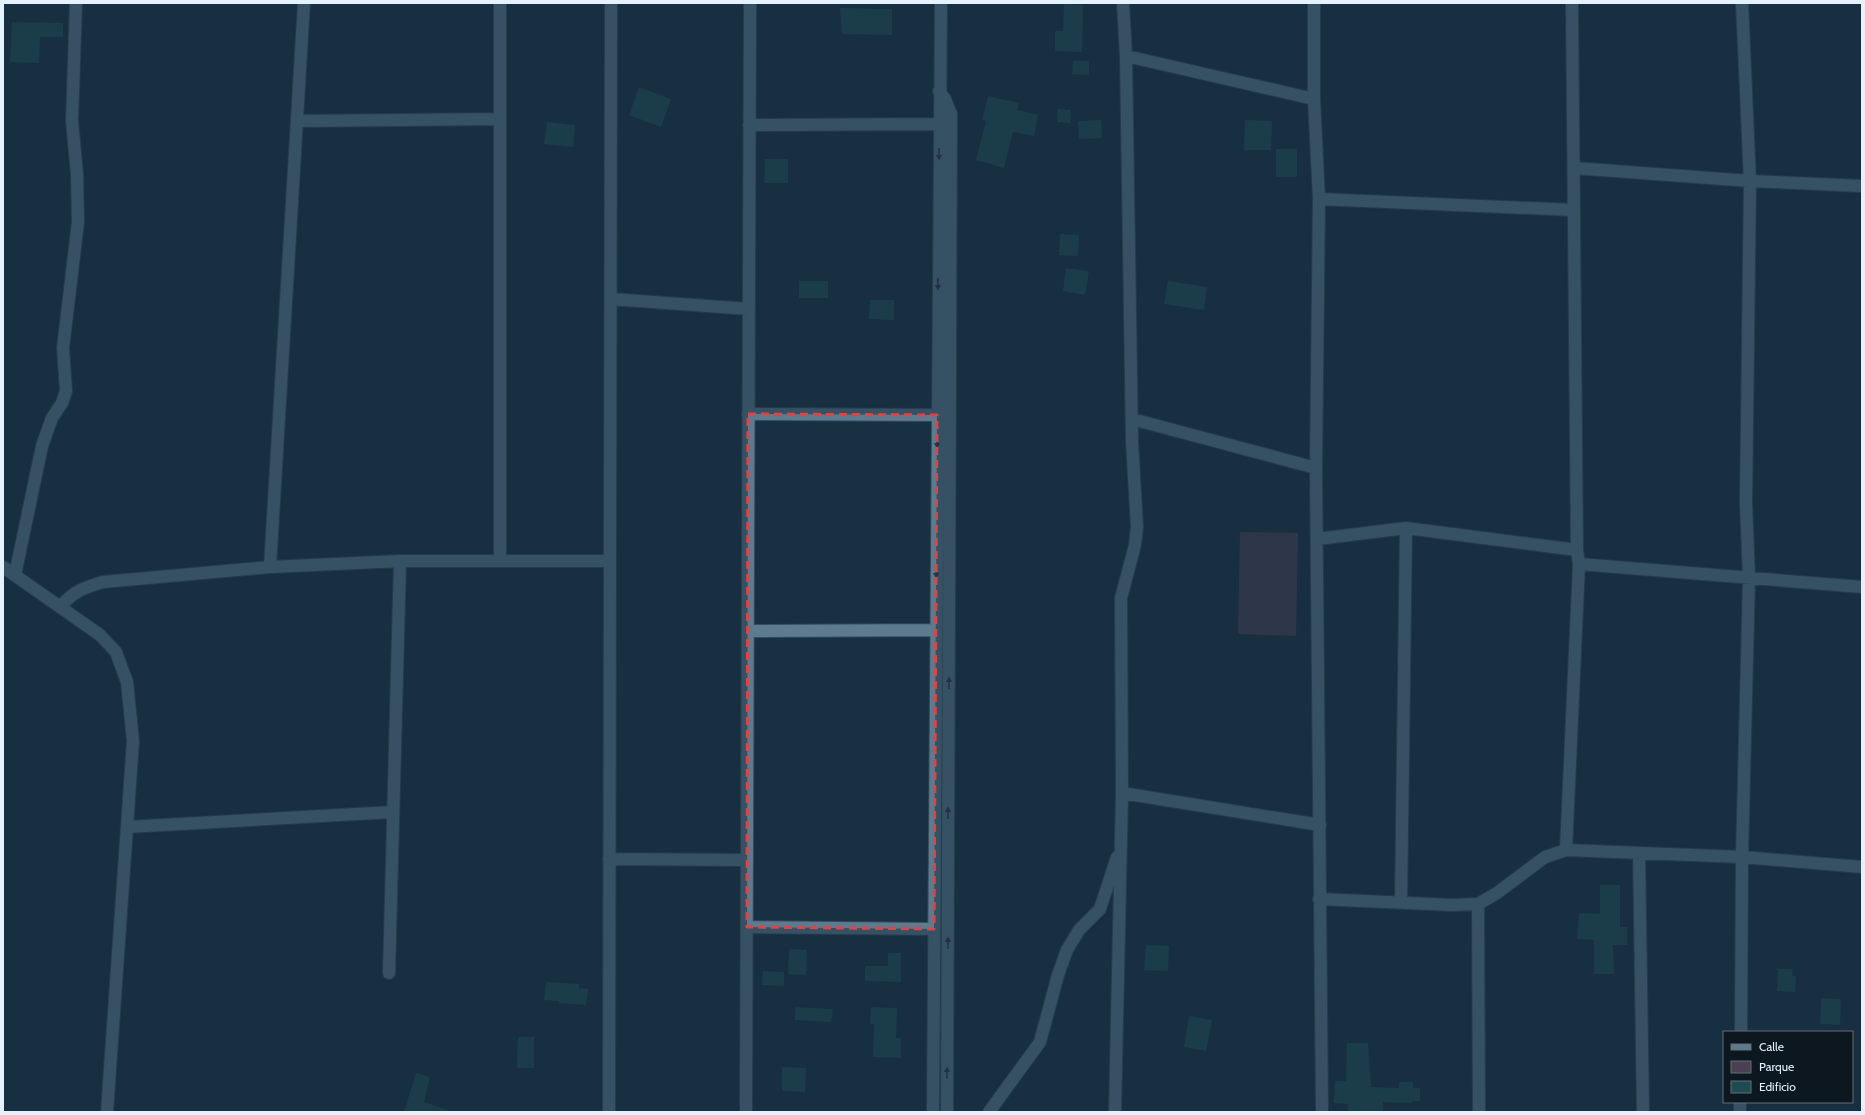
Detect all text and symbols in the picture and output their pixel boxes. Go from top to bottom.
one-way arrow [936,148,942,161]
one-way arrow [935,278,941,291]
one-way arrow [934,436,940,449]
one-way arrow [933,566,939,579]
one-way arrow [946,676,952,689]
one-way arrow [945,806,951,819]
one-way arrow [945,936,951,949]
legend [1723,1031,1853,1103]
text: Calle [1759,1039,1784,1054]
text: Parque [1759,1059,1794,1074]
one-way arrow [944,1066,950,1079]
text: Edificio [1759,1079,1796,1094]

